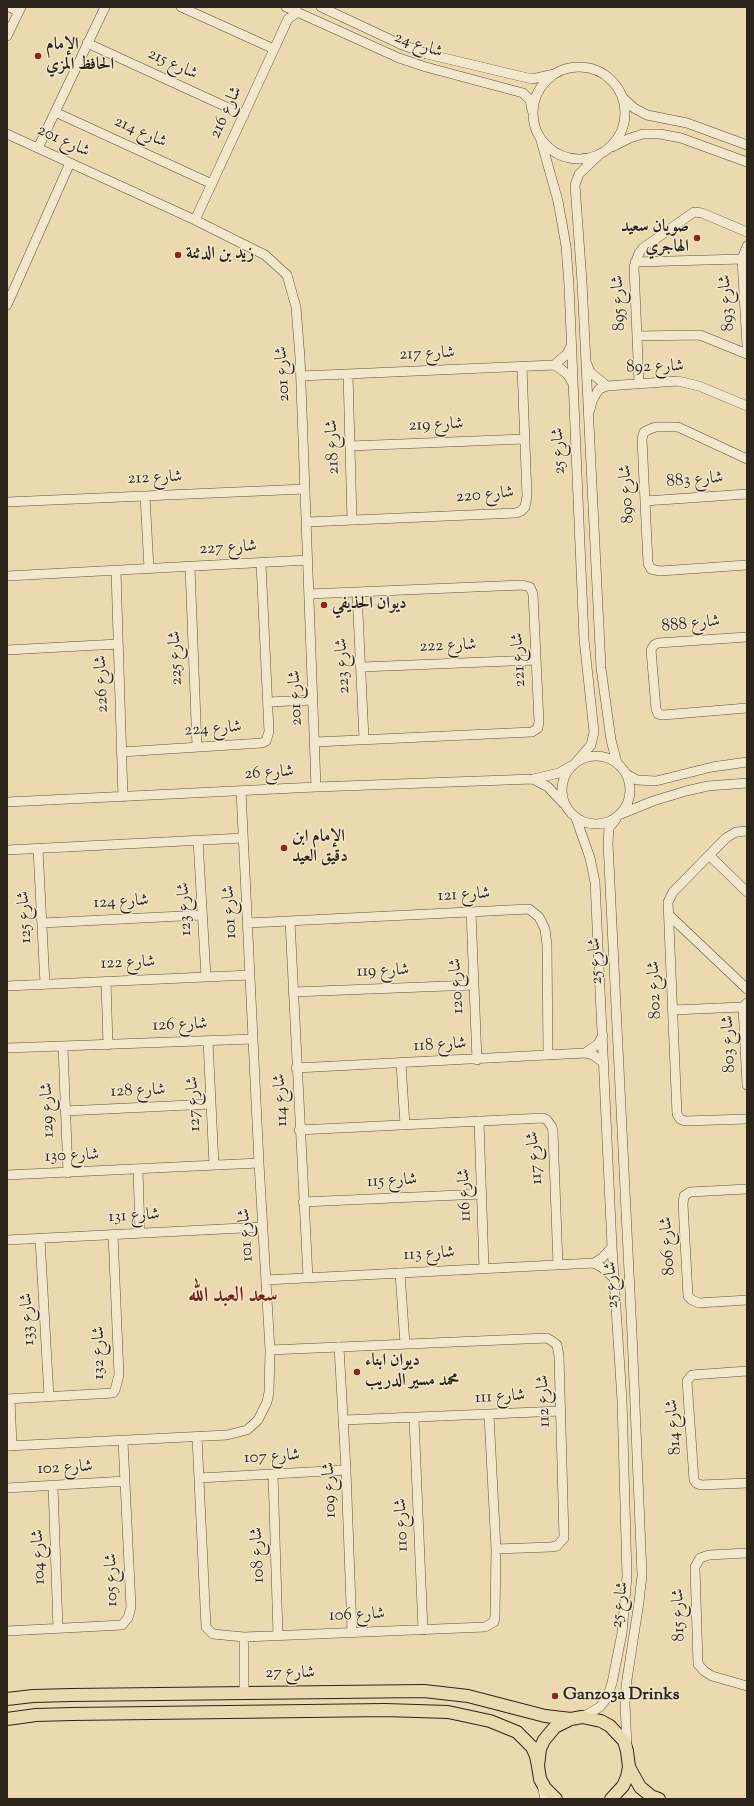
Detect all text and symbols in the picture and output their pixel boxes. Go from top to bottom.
street label: شارع 24 [391,28,445,64]
place label: الإمام الحافظ المزي [46,36,114,76]
street label: شارع 215 [144,45,200,85]
marker: الإمام الحافظ المزي [33,51,43,61]
street label: شارع 216 [206,84,248,142]
street label: شارع 214 [111,112,169,154]
street label: شارع 201 [33,121,93,163]
place label: صويان سعيد الهاجري [621,218,689,258]
marker: صويان سعيد الهاجري [692,233,702,243]
place label: زيد بن الدثنة [186,245,254,265]
marker: زيد بن الدثنة [173,250,183,260]
street label: شارع 893 [716,274,740,332]
street label: شارع 895 [609,275,631,331]
street label: شارع 217 [399,344,455,366]
street label: شارع 201 [272,346,296,402]
street label: شارع 892 [626,357,684,379]
street label: شارع 219 [408,415,464,437]
street label: شارع 218 [323,419,345,475]
street label: شارع 25 [549,427,571,475]
street label: شارع 890 [616,464,640,524]
street label: شارع 212 [127,468,183,490]
street label: شارع 883 [666,469,724,493]
street label: شارع 220 [455,483,515,509]
street label: شارع 227 [199,537,257,561]
place label: ديوان الحذيفي [332,595,407,615]
marker: ديوان الحذيفي [319,600,329,610]
street label: شارع 888 [661,612,721,638]
street label: شارع 225 [166,630,188,686]
street label: شارع 221 [508,632,532,688]
street label: شارع 222 [419,636,477,658]
street label: شارع 223 [332,638,356,694]
street label: شارع 226 [92,655,114,713]
street label: شارع 201 [286,670,308,726]
street label: شارع 224 [184,718,242,742]
street label: شارع 26 [244,763,294,785]
place label: الإمام ابن دقيق العيد [292,828,348,868]
marker: الإمام ابن دقيق العيد [279,843,289,853]
street label: شارع 123 [174,882,198,936]
street label: شارع 121 [437,884,491,908]
street label: شارع 101 [219,885,243,939]
street label: شارع 125 [14,890,38,944]
street label: شارع 124 [93,891,149,915]
street label: شارع 25 [586,937,608,985]
street label: شارع 122 [100,953,156,975]
street label: شارع 120 [446,958,470,1014]
street label: شارع 802 [645,960,667,1020]
street label: شارع 119 [356,961,410,983]
street label: شارع 126 [152,1015,208,1037]
street label: شارع 803 [719,1015,741,1073]
street label: شارع 118 [413,1034,467,1058]
street label: شارع 114 [270,1073,294,1127]
street label: شارع 127 [183,1076,207,1132]
street label: شارع 128 [110,1081,166,1103]
street label: شارع 129 [38,1082,60,1138]
street label: شارع 117 [524,1131,548,1185]
street label: شارع 130 [44,1146,100,1168]
street label: شارع 116 [455,1168,477,1222]
street label: شارع 115 [366,1170,418,1194]
street label: شارع 131 [108,1205,160,1229]
street label: شارع 101 [235,1208,259,1262]
street label: شارع 806 [657,1216,681,1276]
street label: شارع 113 [403,1243,455,1267]
street label: شارع 25 [602,1261,624,1309]
district label: سعد العبد الله [188,1284,278,1310]
street label: شارع 133 [17,1292,41,1346]
street label: شارع 132 [90,1326,110,1380]
place label: ديوان ابناء محمد مسير الدريب [365,1352,459,1392]
marker: ديوان ابناء محمد مسير الدريب [352,1367,362,1377]
street label: شارع 112 [534,1374,556,1428]
street label: شارع 111 [474,1386,526,1410]
street label: شارع 814 [663,1398,687,1456]
street label: شارع 107 [243,1446,301,1470]
street label: شارع 102 [37,1457,93,1481]
street label: شارع 109 [320,1462,342,1518]
street label: شارع 110 [392,1498,414,1552]
street label: شارع 108 [248,1527,270,1583]
street label: شارع 104 [29,1529,51,1585]
street label: شارع 105 [102,1553,124,1607]
street label: شارع 25 [608,1580,634,1630]
street label: شارع 815 [669,1588,691,1642]
street label: شارع 106 [329,1605,385,1627]
street label: شارع 27 [265,1664,315,1684]
place label: Ganzo3a Drinks [563,1686,680,1706]
marker: Ganzo3a Drinks [550,1691,560,1701]

